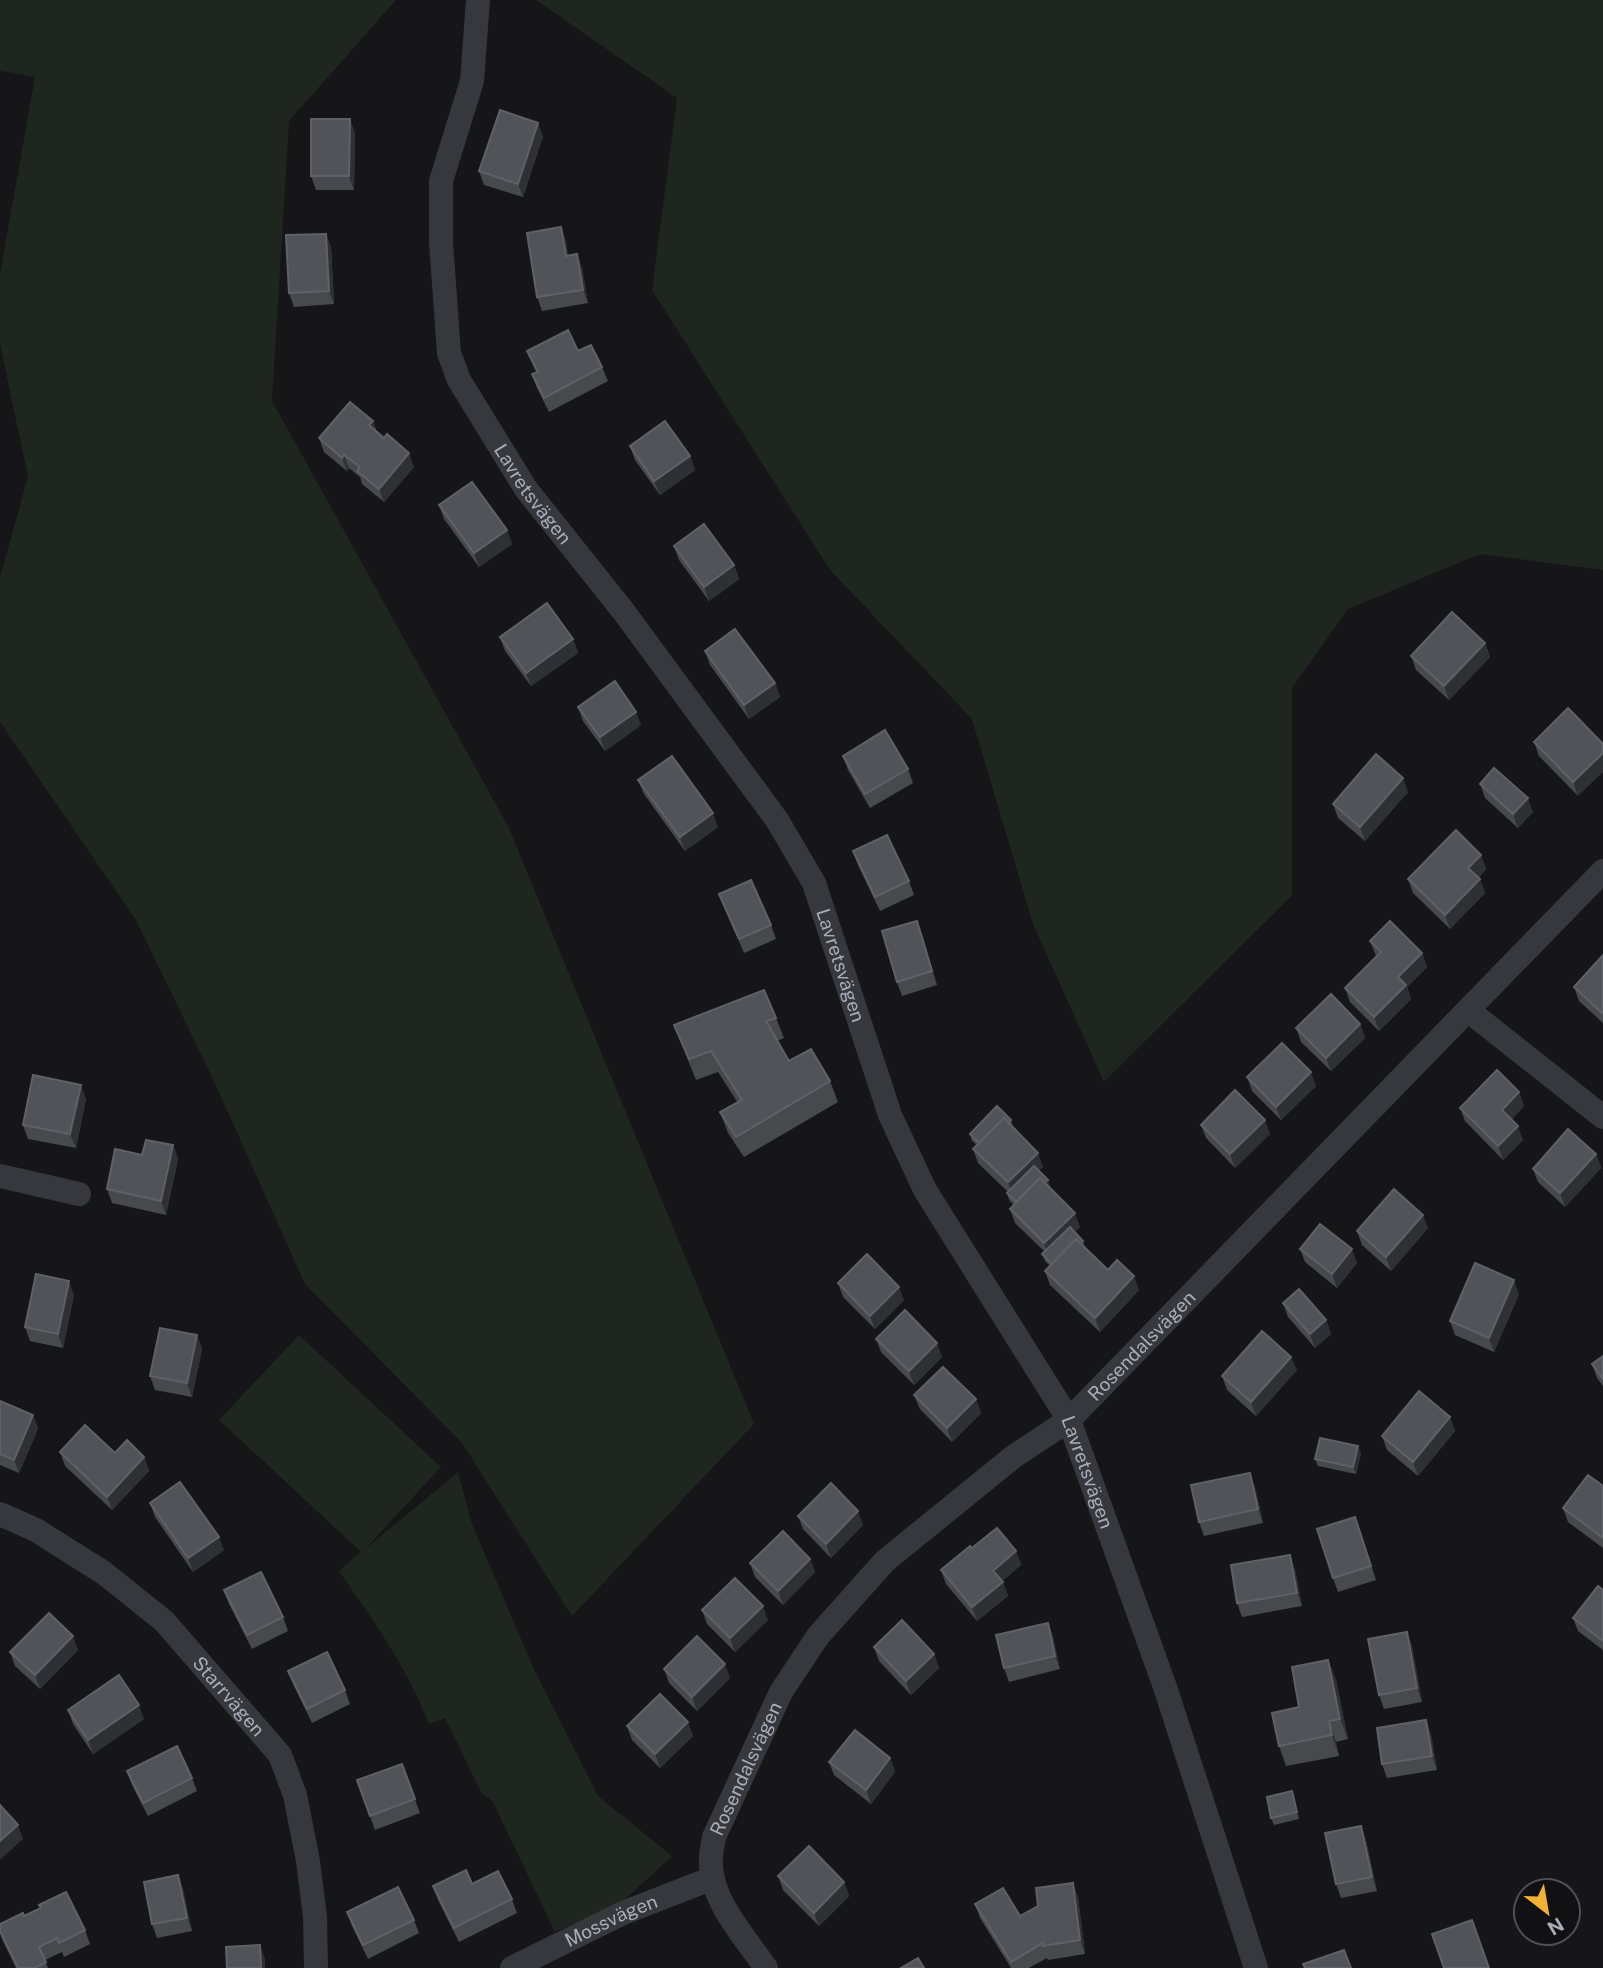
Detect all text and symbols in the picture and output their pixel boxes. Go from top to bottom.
street label: Lavretsvägen [490,440,576,548]
street label: Lavretsvägen [812,906,870,1025]
street label: Rosendalsvägen [1083,1286,1200,1405]
street label: Lavretsvägen [1057,1413,1118,1531]
street label: Starrvägen [188,1652,270,1741]
street label: Rosendalsvägen [705,1698,786,1839]
north arrow [1512,1877,1582,1947]
street label: Mossvägen [561,1890,661,1951]
text: N [1544,1913,1568,1940]

